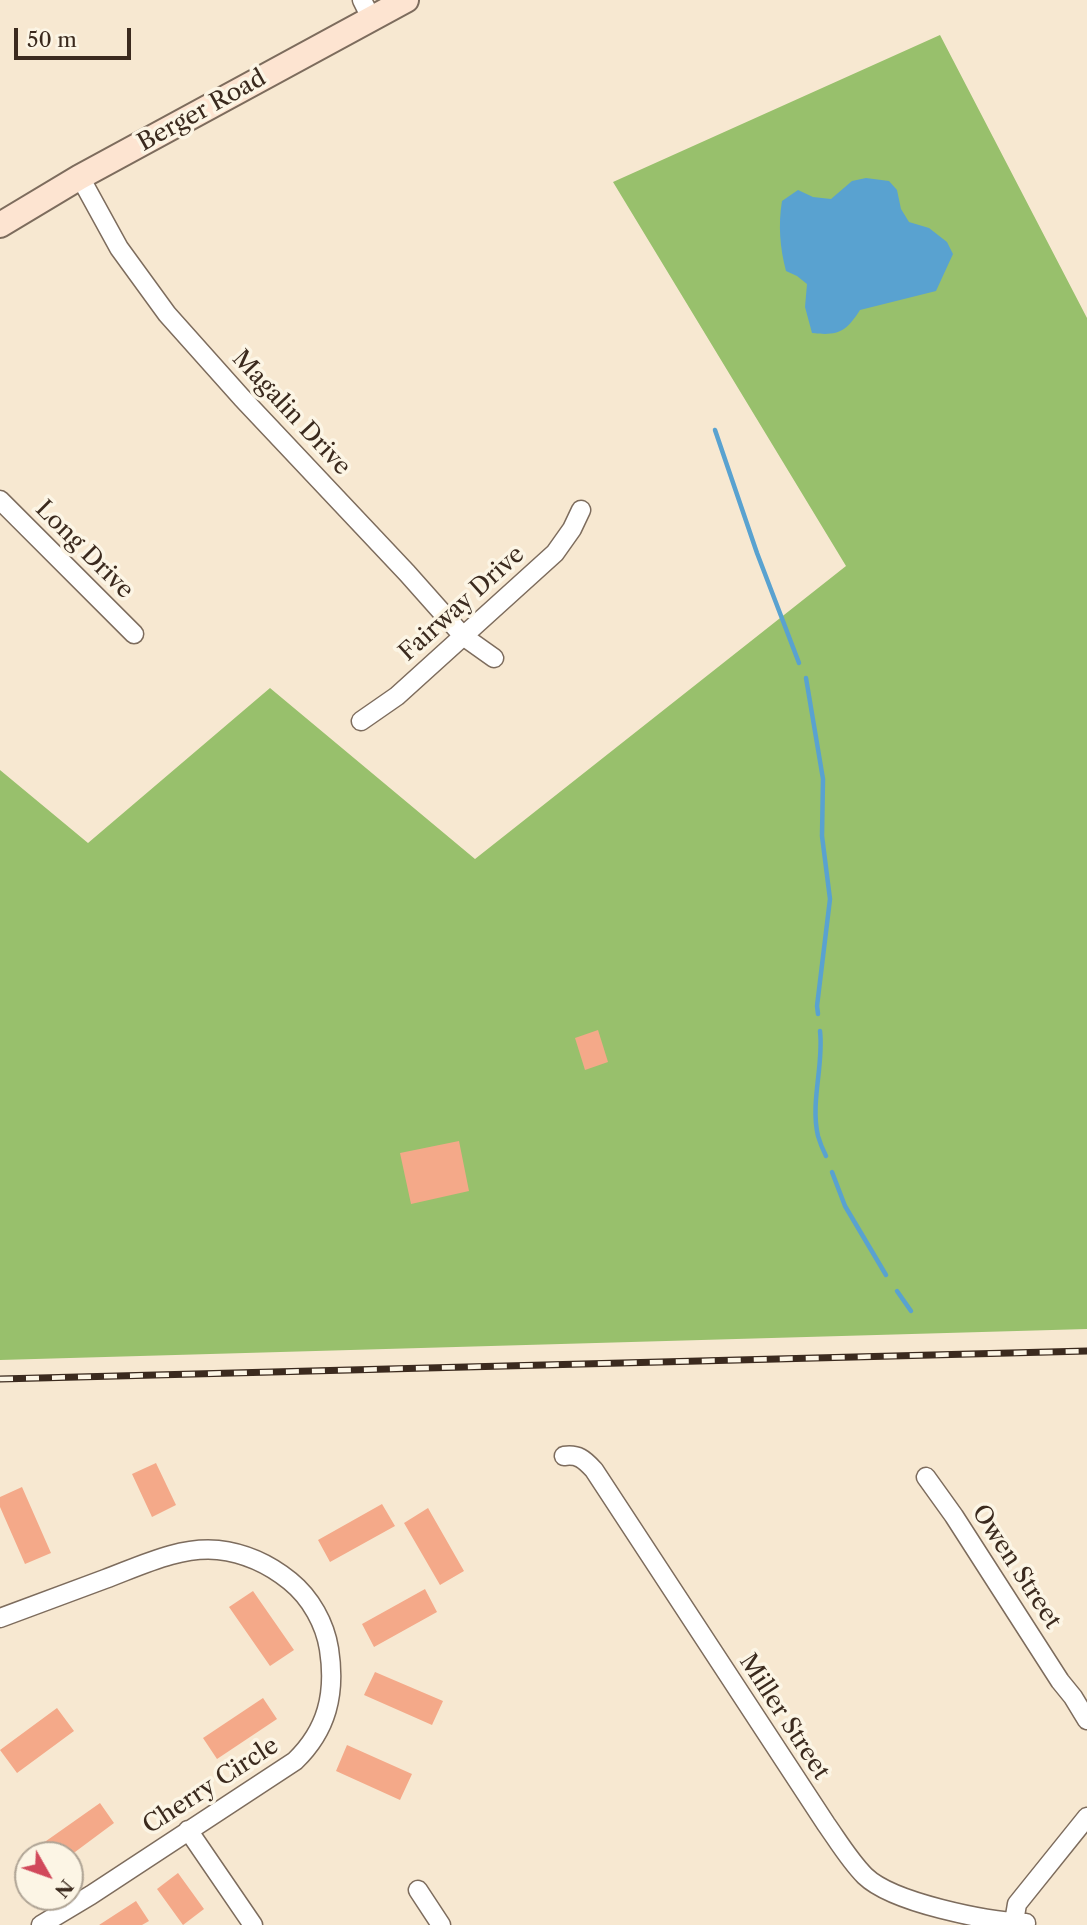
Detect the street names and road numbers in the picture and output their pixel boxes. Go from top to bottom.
street label: Berger Road [133,64,271,158]
street label: Magalin Drive [226,345,356,481]
street label: Long Drive [29,495,139,605]
street label: Fairway Drive [394,540,530,668]
street label: Owen Street [965,1500,1067,1634]
street label: Miller Street [733,1649,835,1785]
street label: Cherry Circle [138,1732,284,1840]

